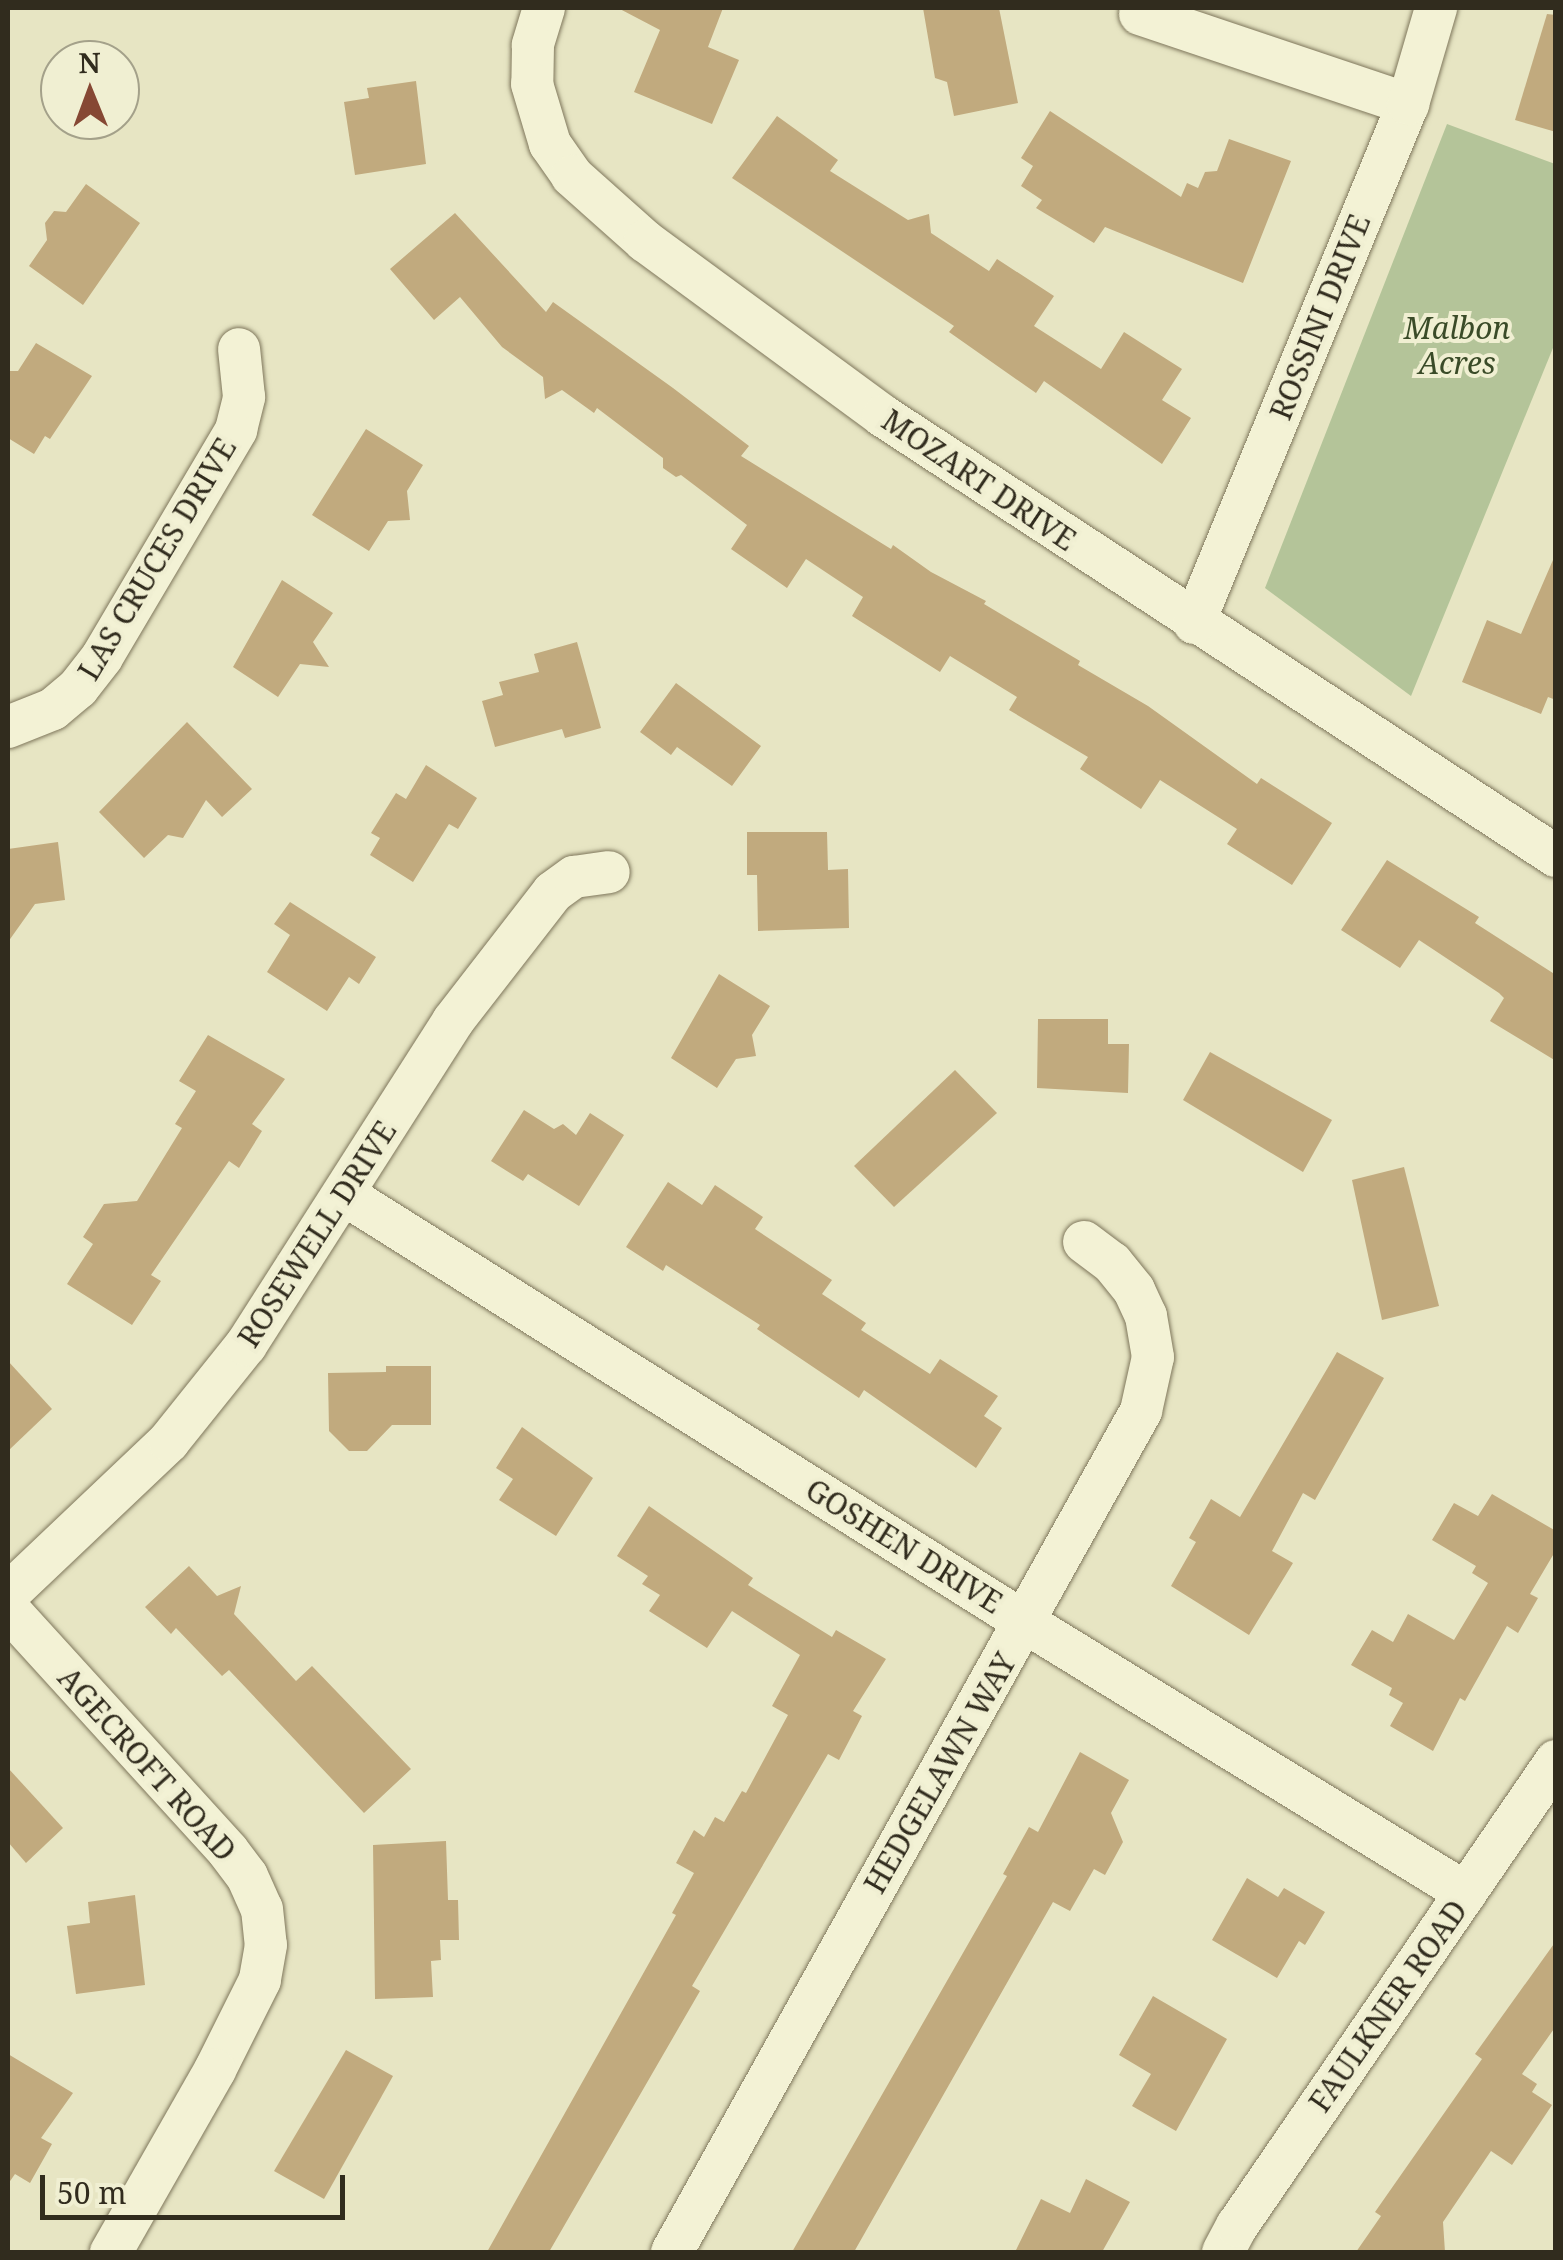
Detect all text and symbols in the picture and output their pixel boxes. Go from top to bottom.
north arrow [40,40,140,140]
text: N [78,43,101,81]
street label: ROSSINI DRIVE [1262,209,1378,425]
park label: Malbon Acres [1404,310,1510,380]
street label: MOZART DRIVE [875,402,1083,558]
street label: LAS CRUCES DRIVE [71,431,243,687]
street label: ROSEWELL DRIVE [230,1114,404,1354]
street label: GOSHEN DRIVE [799,1471,1009,1621]
street label: HEDGELAWN WAY [857,1647,1023,1899]
street label: AGECROFT ROAD [51,1660,243,1868]
street label: FAULKNER ROAD [1302,1893,1474,2119]
scale bar [45,2155,350,2217]
text: 50 m [57,2172,127,2213]

